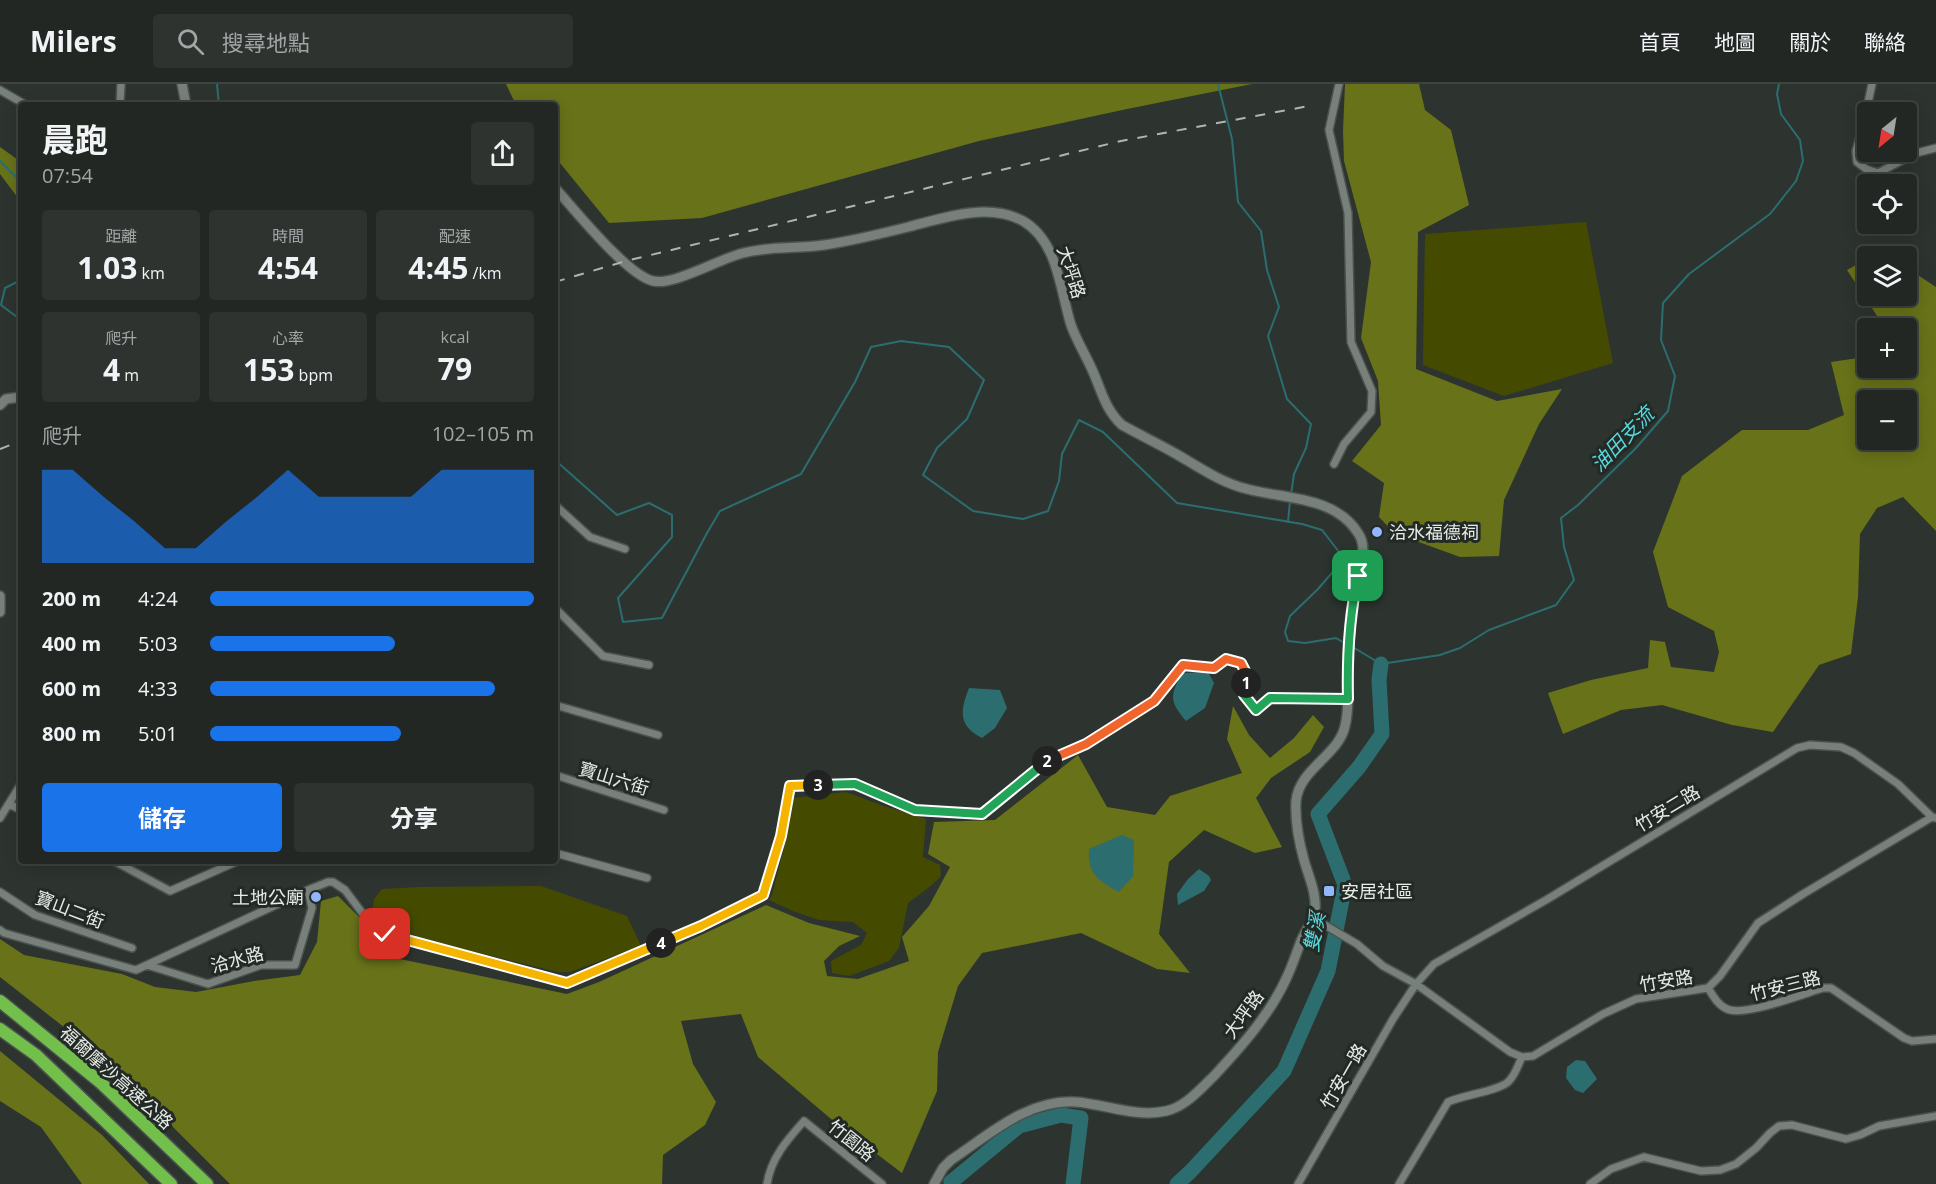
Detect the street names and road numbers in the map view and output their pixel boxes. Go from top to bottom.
street label: 大坪路 [1052,243,1092,301]
street label: 寶山六街 [576,756,652,800]
street label: 竹安二路 [1630,779,1704,837]
street label: 寶山二街 [32,885,108,933]
street label: 洽水路 [208,940,266,978]
street label: 竹安路 [1637,964,1695,996]
street label: 竹安三路 [1747,965,1823,1005]
street label: 大坪路 [1217,985,1269,1043]
street label: 福爾摩沙高速公路 [55,1020,179,1134]
street label: 竹安一路 [1315,1039,1371,1113]
street label: 竹園路 [823,1114,881,1166]

